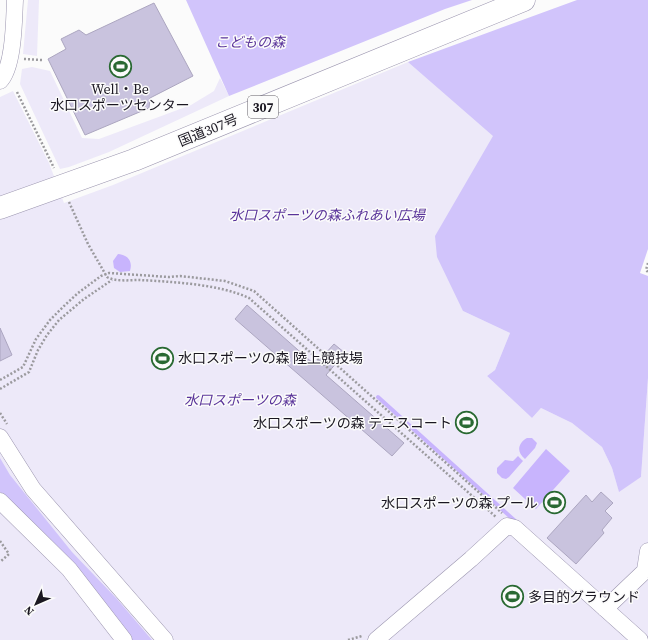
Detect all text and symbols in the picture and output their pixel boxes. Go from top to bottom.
park label: こどもの森 [215,32,287,52]
sports icon: Well・Be 水口スポーツセンター [107,54,133,80]
place label: Well・Be 水口スポーツセンター [50,79,190,115]
road number: 307 [248,96,278,118]
street label: 国道307号 [175,109,241,151]
park label: 水口スポーツの森ふれあい広場 [229,205,427,225]
sports icon: 水口スポーツの森 陸上競技場 [149,345,175,371]
place label: 水口スポーツの森 陸上競技場 [178,348,363,368]
park label: 水口スポーツの森 [184,390,298,410]
sports icon: 水口スポーツの森 テニスコート [454,410,480,436]
place label: 水口スポーツの森 テニスコート [253,413,452,433]
sports icon: 水口スポーツの森 プール [541,490,567,516]
place label: 水口スポーツの森 プール [381,493,538,513]
north arrow [16,584,56,624]
sports icon: 多目的グラウンド [499,584,525,610]
place label: 多目的グラウンド [528,587,640,607]
text: N [21,603,37,619]

